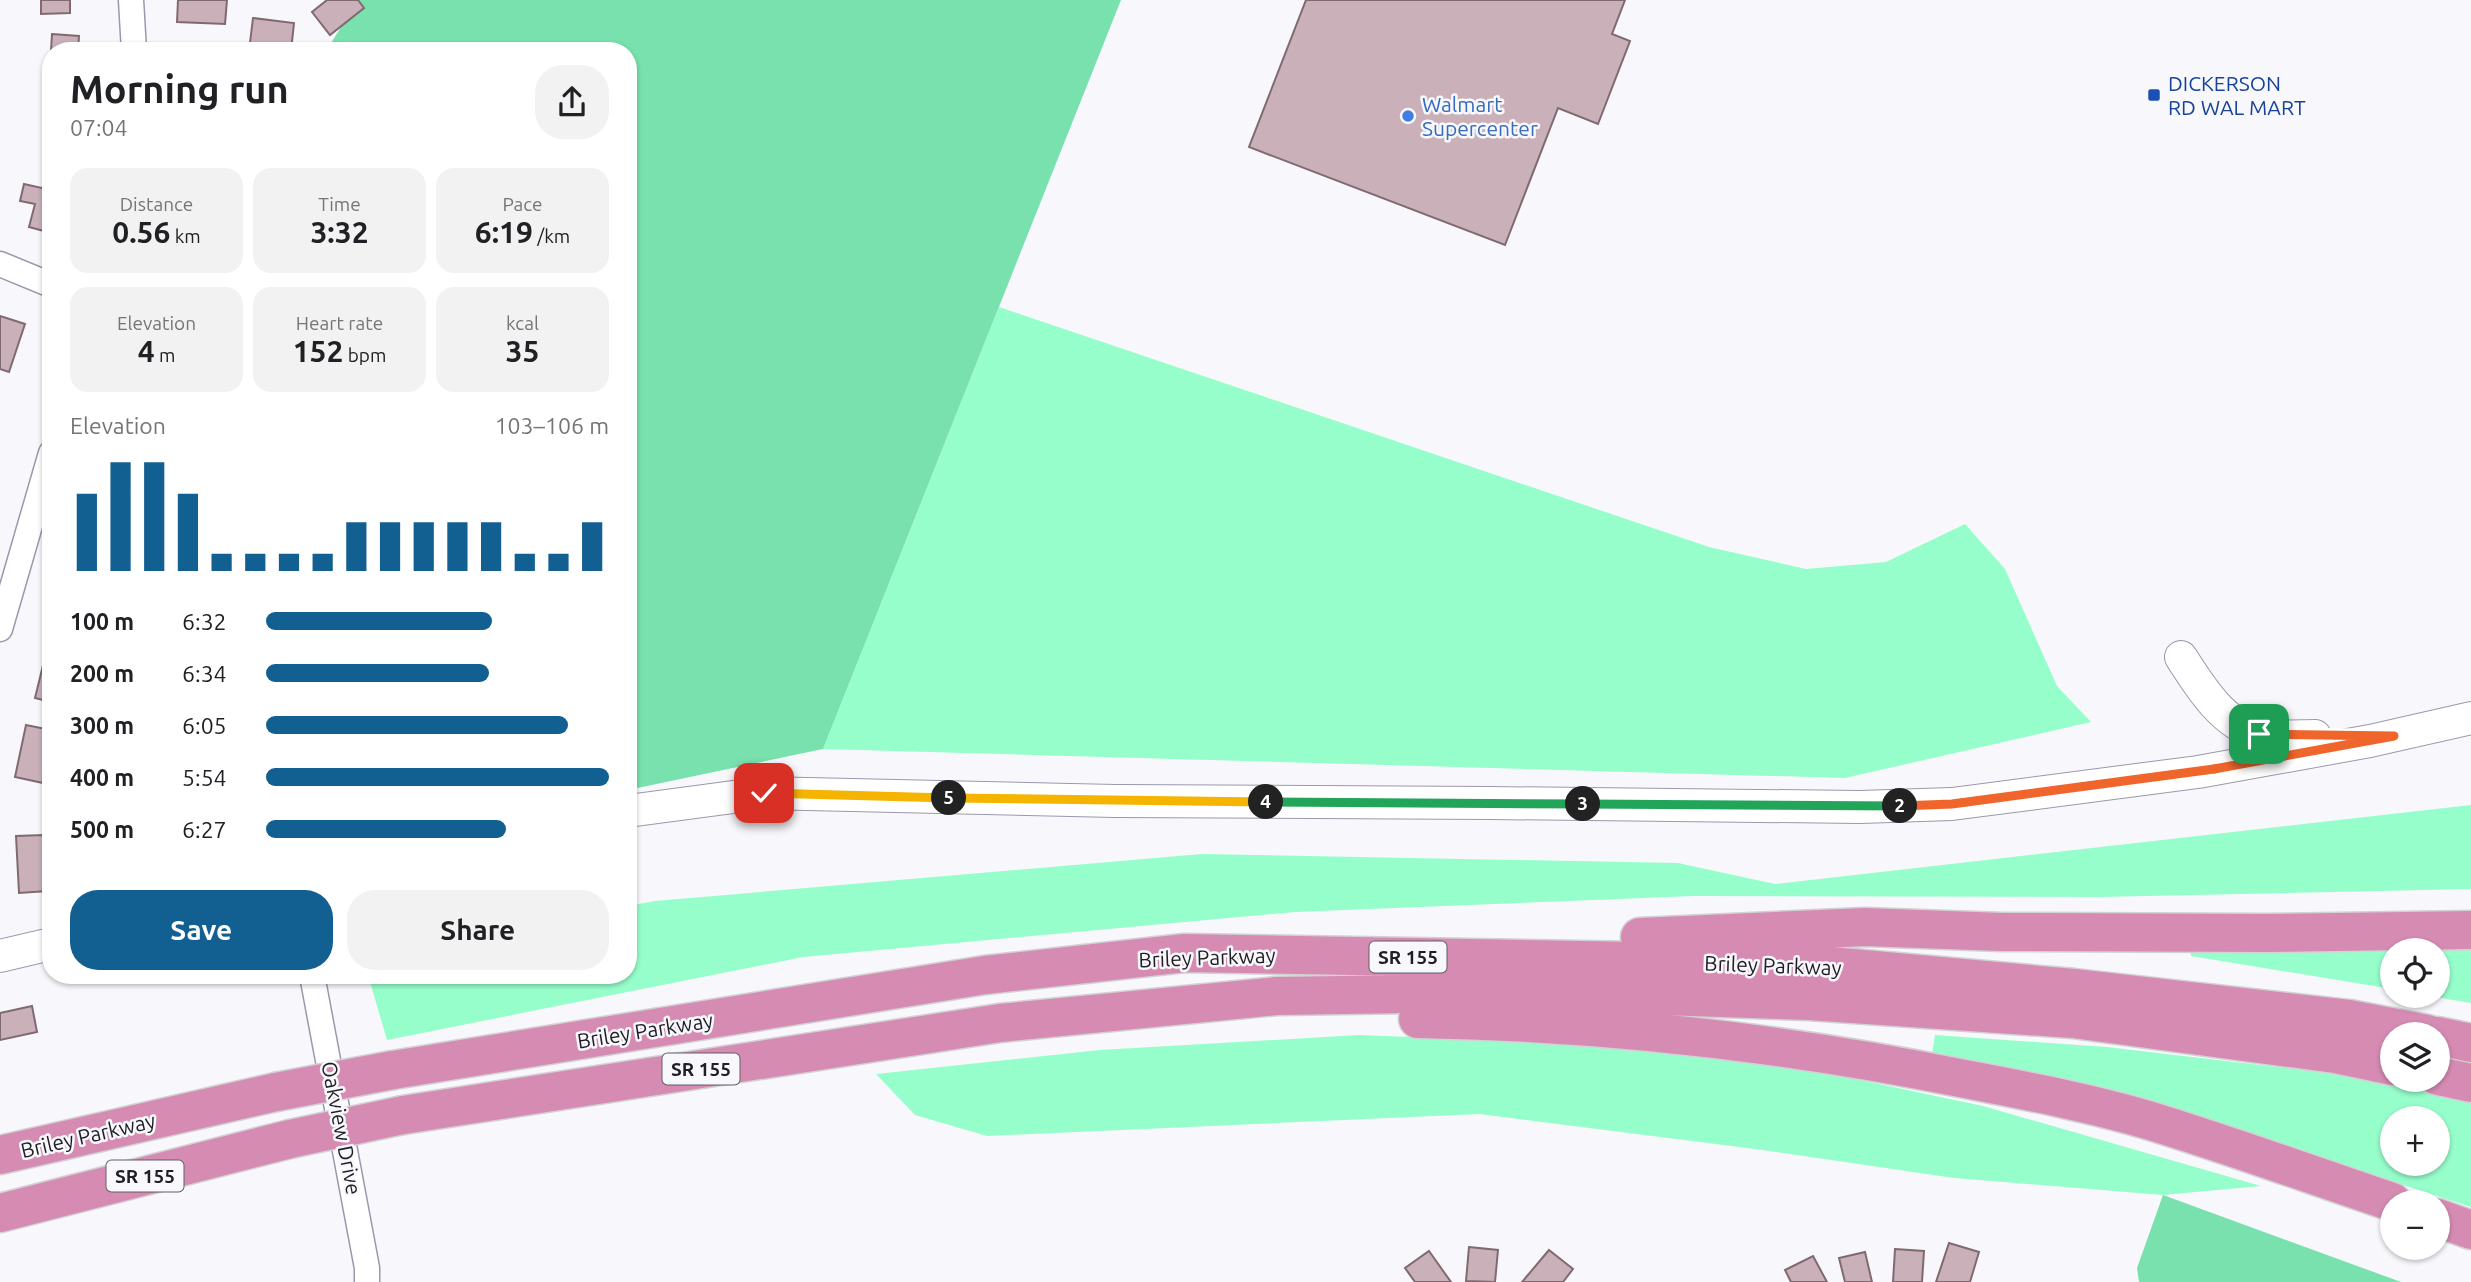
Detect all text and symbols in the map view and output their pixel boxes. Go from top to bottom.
button: share [535,65,609,139]
text: Morning run [70,68,289,110]
place label: DICKERSON RD WAL MART [2168,71,2306,119]
marker: DICKERSON RD WAL MART [2146,87,2162,103]
place label: Walmart Supercenter [1422,92,1538,140]
marker: Walmart Supercenter [1400,108,1416,124]
text: 07:04 [70,115,128,140]
text: Distance [120,193,193,215]
text: Time [318,193,361,215]
text: Pace [502,193,543,215]
text: 0.56 [112,215,170,249]
text: 3:32 [310,215,369,249]
text: 6:19 [475,215,533,249]
text: km [170,225,201,247]
text: /km [533,225,570,247]
text: Elevation [117,312,196,334]
text: Heart rate [296,312,383,334]
text: kcal [506,312,539,334]
text: 4 [138,334,155,368]
text: 152 [293,334,343,368]
text: 35 [506,334,539,368]
text: m [155,344,175,366]
text: bpm [343,344,386,366]
text: Elevation [70,413,166,438]
text: 103–106 m [495,413,609,438]
text: 100 m [70,609,134,634]
text: 6:32 [182,609,227,634]
text: 200 m [70,661,134,686]
text: 6:34 [182,661,227,686]
pin [2229,704,2289,764]
text: 300 m [70,713,134,738]
text: 6:05 [182,713,227,738]
icon: arrive [2240,715,2278,753]
pin [734,763,794,823]
text: 400 m [70,765,134,790]
text: 5:54 [182,765,227,790]
icon: check [745,774,783,812]
pin: 5 [932,780,967,816]
pin: 4 [1248,784,1284,820]
text: 5 [943,786,954,808]
pin: 3 [1566,786,1600,822]
pin: 2 [1882,788,1918,824]
text: 4 [1260,790,1271,812]
text: 3 [1577,792,1588,814]
text: 2 [1894,794,1905,816]
text: 500 m [70,817,134,842]
text: 6:27 [182,817,227,842]
button: Save [70,890,333,970]
button: Share [347,890,609,970]
map controls [2380,938,2450,1260]
button: locate [2380,938,2450,1008]
road number: SR 155 [1370,942,1446,973]
street label: Briley Parkway [1138,943,1276,971]
street label: Briley Parkway [1704,951,1842,979]
street label: Briley Parkway [575,1007,715,1053]
button: layers [2380,1022,2450,1092]
road number: SR 155 [662,1054,740,1084]
street label: Oakview Drive [317,1059,367,1197]
button: + [2380,1106,2450,1176]
street label: Briley Parkway [18,1108,158,1162]
road number: SR 155 [106,1160,184,1192]
button: − [2380,1190,2450,1260]

